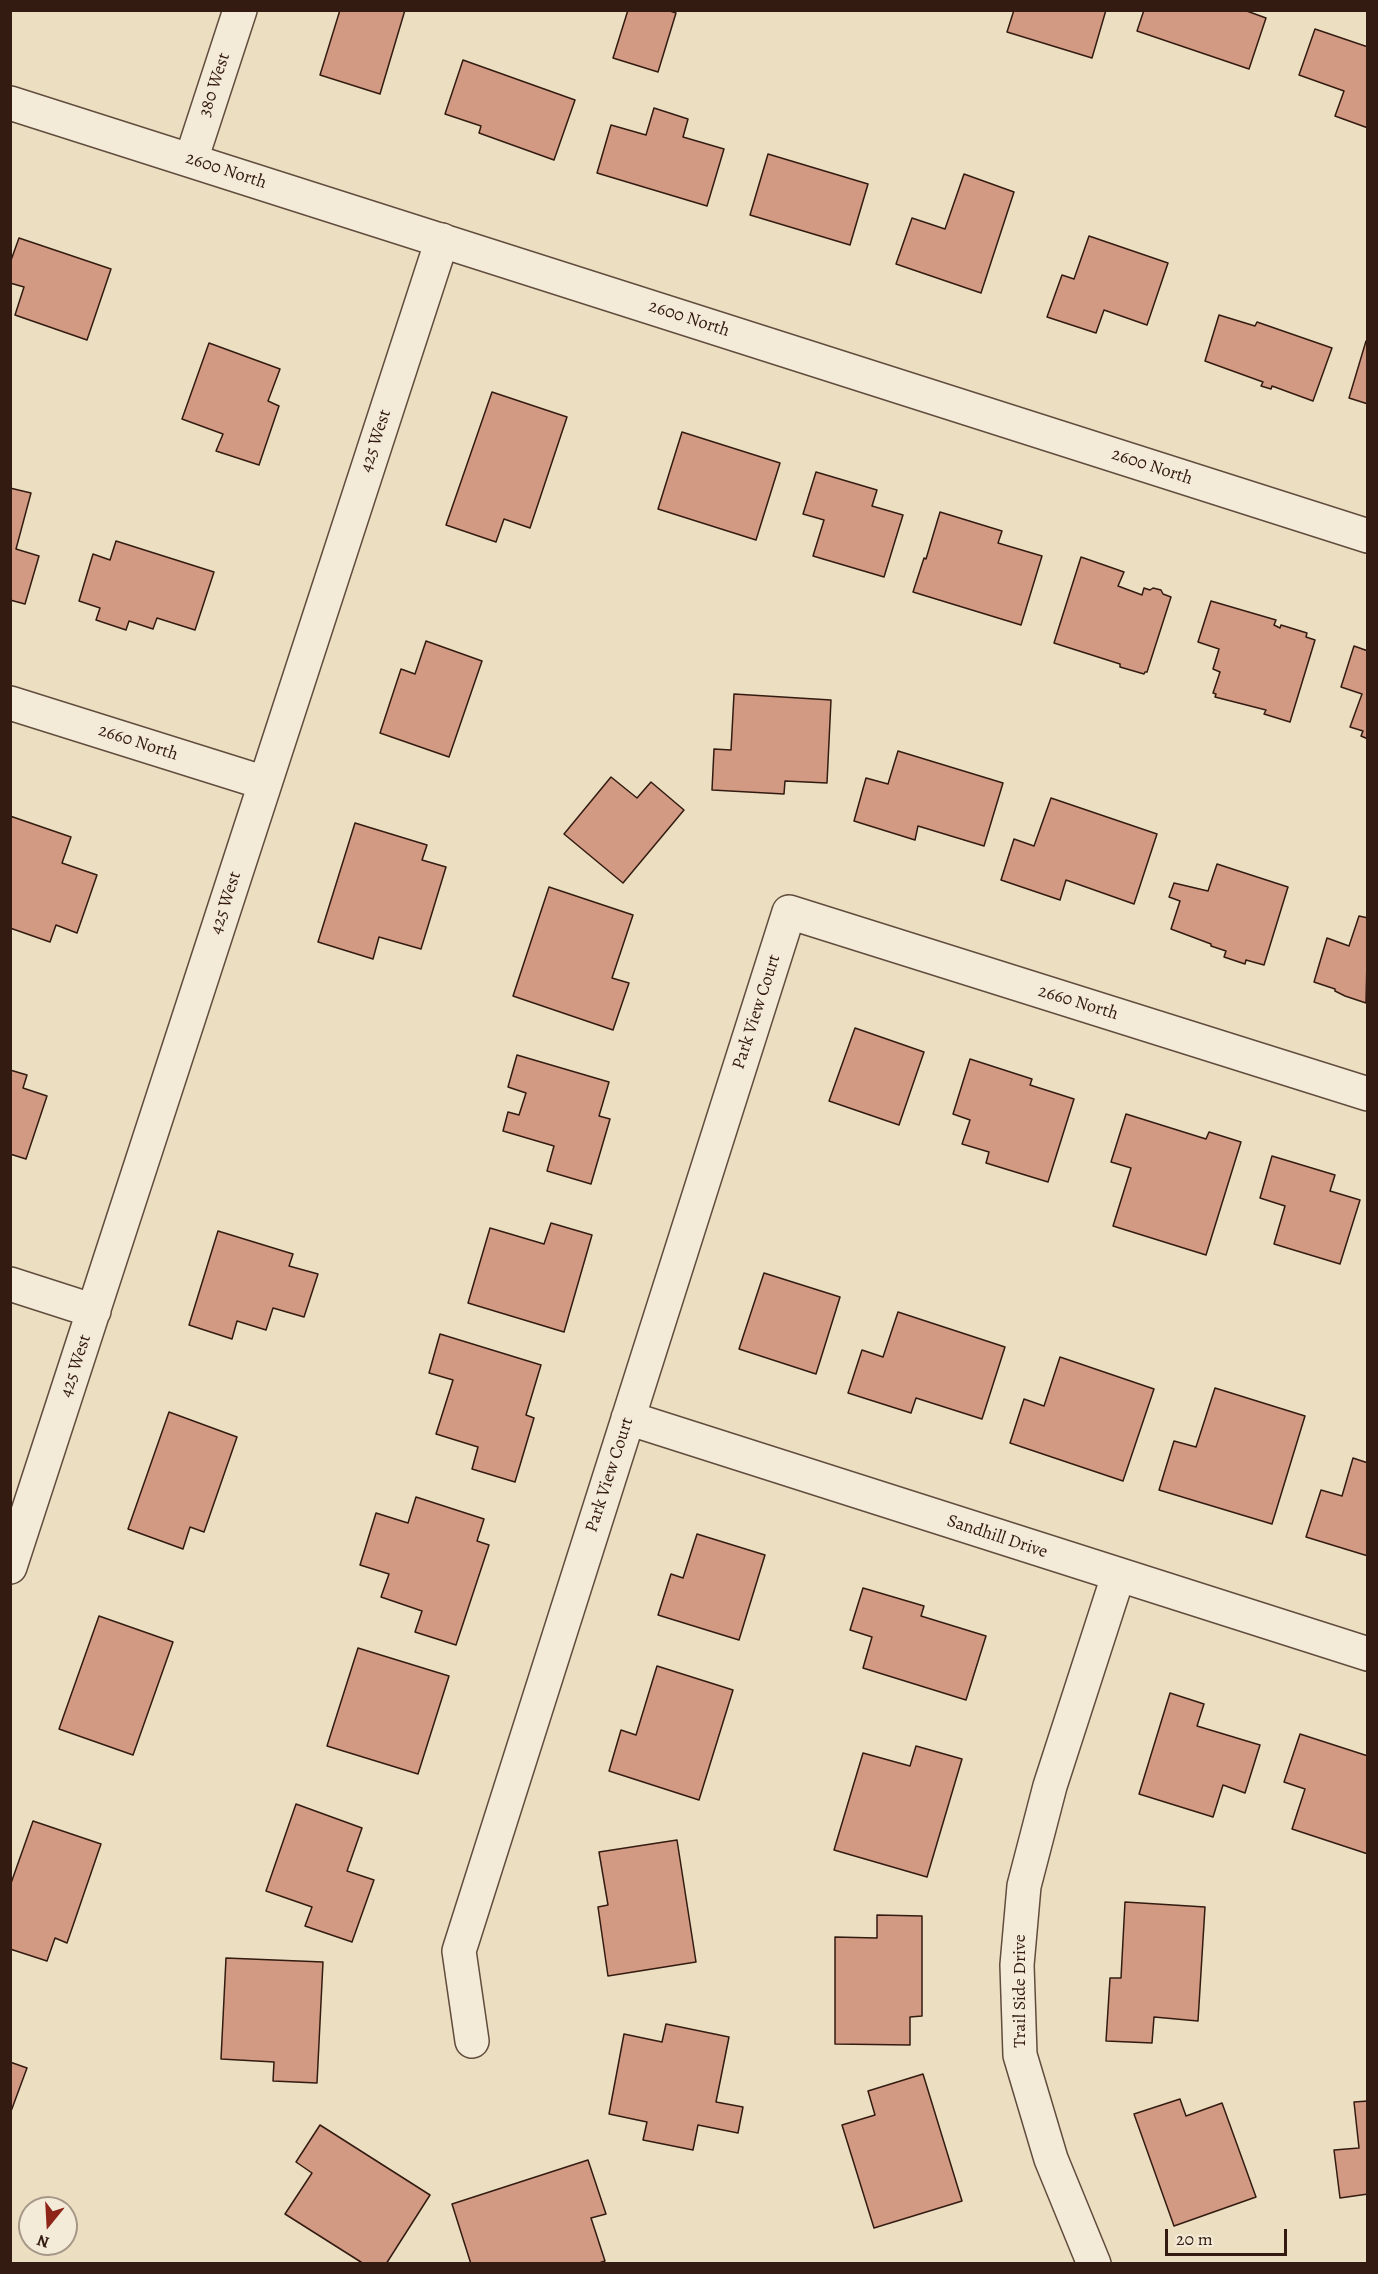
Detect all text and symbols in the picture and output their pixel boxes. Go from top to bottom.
street label: 380 West [195,50,235,120]
street label: 2600 North [183,148,269,194]
street label: 2600 North [646,296,732,342]
street label: 425 West [356,407,396,475]
street label: 2600 North [1109,444,1195,490]
street label: 2660 North [96,720,180,766]
street label: 425 West [206,869,246,937]
street label: Park View Court [728,952,786,1072]
street label: 2660 North [1035,981,1121,1025]
street label: 425 West [56,1332,96,1400]
street label: Park View Court [581,1415,639,1535]
street label: Sandhill Drive [944,1511,1050,1563]
street label: Trail Side Drive [1010,1934,1032,2048]
north arrow [18,2196,78,2256]
scale bar [1168,2217,1290,2255]
text: 20 m [1176,2227,1213,2251]
text: N [34,2229,52,2253]

